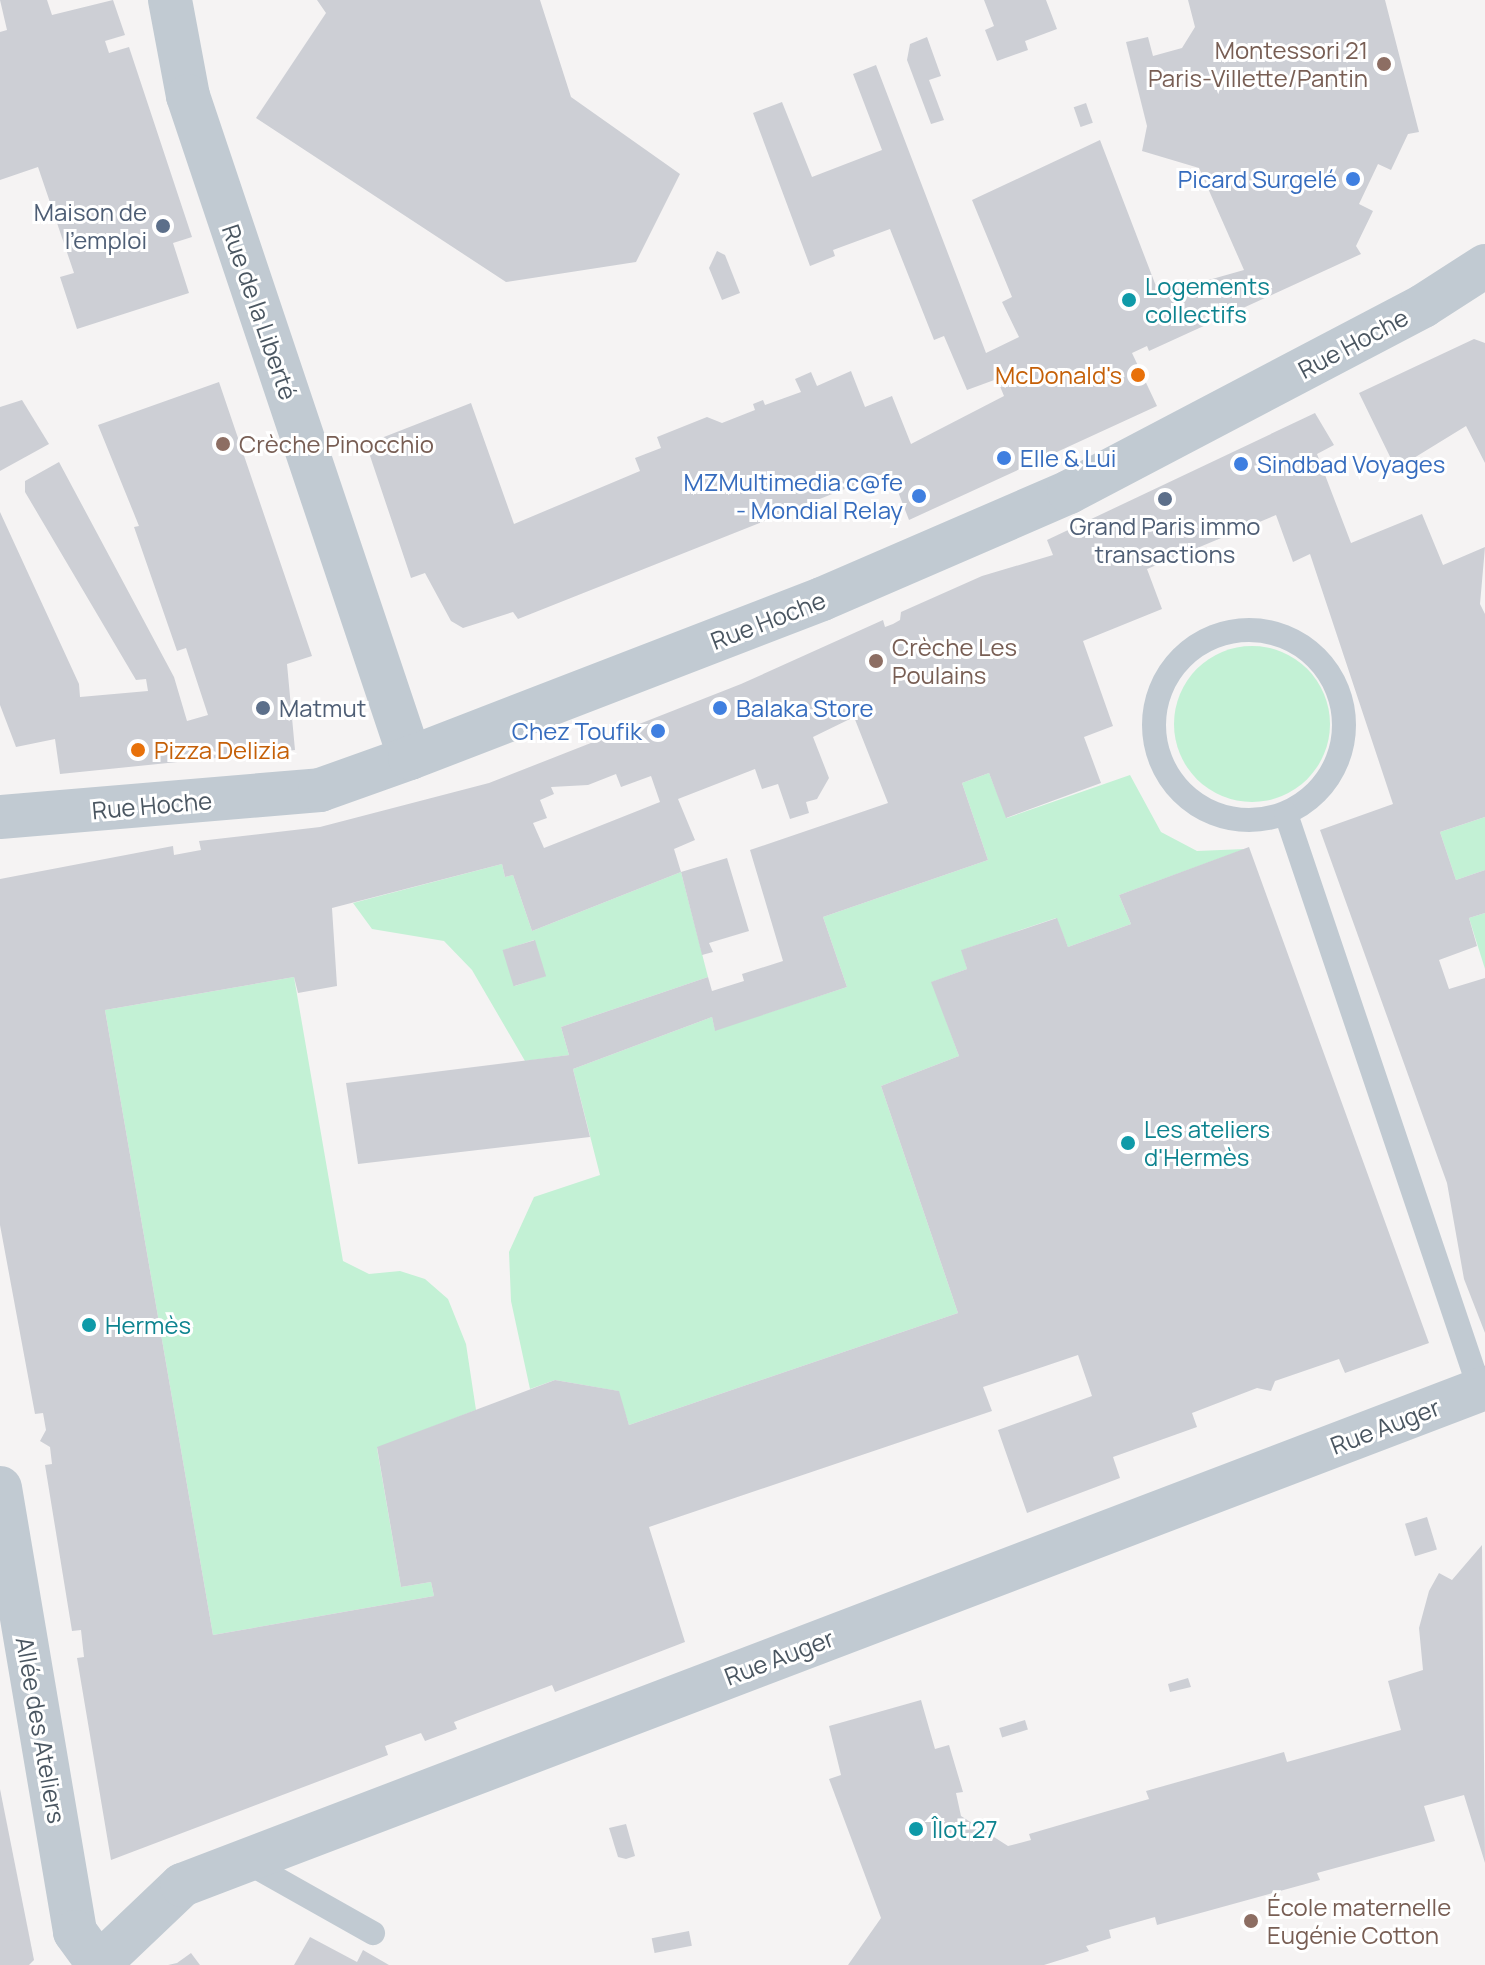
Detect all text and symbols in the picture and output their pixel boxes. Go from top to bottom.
place label: Montessori 21 Paris-Villette/Pantin [1148,36,1368,92]
marker: Montessori 21 Paris-Villette/Pantin [1375,55,1393,73]
place label: Picard Surgelé [1178,165,1337,193]
marker: Picard Surgelé [1344,170,1362,188]
place label: Maison de l'emploi [34,198,147,254]
marker: Maison de l'emploi [154,217,172,235]
street label: Rue de la Liberté [217,221,303,403]
place label: Logements collectifs [1145,272,1270,328]
marker: Logements collectifs [1120,291,1138,309]
street label: Rue Hoche [1293,302,1413,384]
place label: McDonald's [995,361,1122,389]
marker: McDonald's [1129,366,1147,384]
place label: Crèche Pinocchio [239,430,434,458]
marker: Crèche Pinocchio [214,435,232,453]
place label: Elle & Lui [1020,444,1116,472]
marker: Elle & Lui [995,449,1013,467]
place label: Sindbad Voyages [1257,450,1445,478]
marker: Sindbad Voyages [1232,455,1250,473]
place label: MZMultimedia c@fe - Mondial Relay [684,468,903,524]
marker: MZMultimedia c@fe - Mondial Relay [910,487,928,505]
marker: Grand Paris immo transactions [1156,490,1174,508]
place label: Grand Paris immo transactions [1070,512,1260,568]
street label: Rue Hoche [707,585,829,655]
place label: Crèche Les Poulains [892,633,1017,689]
marker: Crèche Les Poulains [867,652,885,670]
place label: Matmut [279,694,366,722]
place label: Balaka Store [736,694,874,722]
marker: Matmut [254,699,272,717]
marker: Balaka Store [711,699,729,717]
place label: Chez Toufik [512,717,642,745]
marker: Chez Toufik [649,722,667,740]
place label: Pizza Delizia [154,736,290,764]
marker: Pizza Delizia [129,741,147,759]
street label: Rue Hoche [91,785,213,825]
place label: Les ateliers d'Hermès [1144,1115,1270,1171]
marker: Les ateliers d'Hermès [1119,1134,1137,1152]
place label: Hermès [105,1311,191,1339]
marker: Hermès [80,1316,98,1334]
street label: Rue Auger [1326,1392,1444,1460]
street label: Rue Auger [720,1623,838,1691]
street label: Allée des Ateliers [10,1635,72,1825]
place label: Îlot 27 [932,1815,998,1843]
marker: Îlot 27 [907,1820,925,1838]
place label: École maternelle Eugénie Cotton [1267,1893,1451,1949]
marker: École maternelle Eugénie Cotton [1242,1912,1260,1930]

